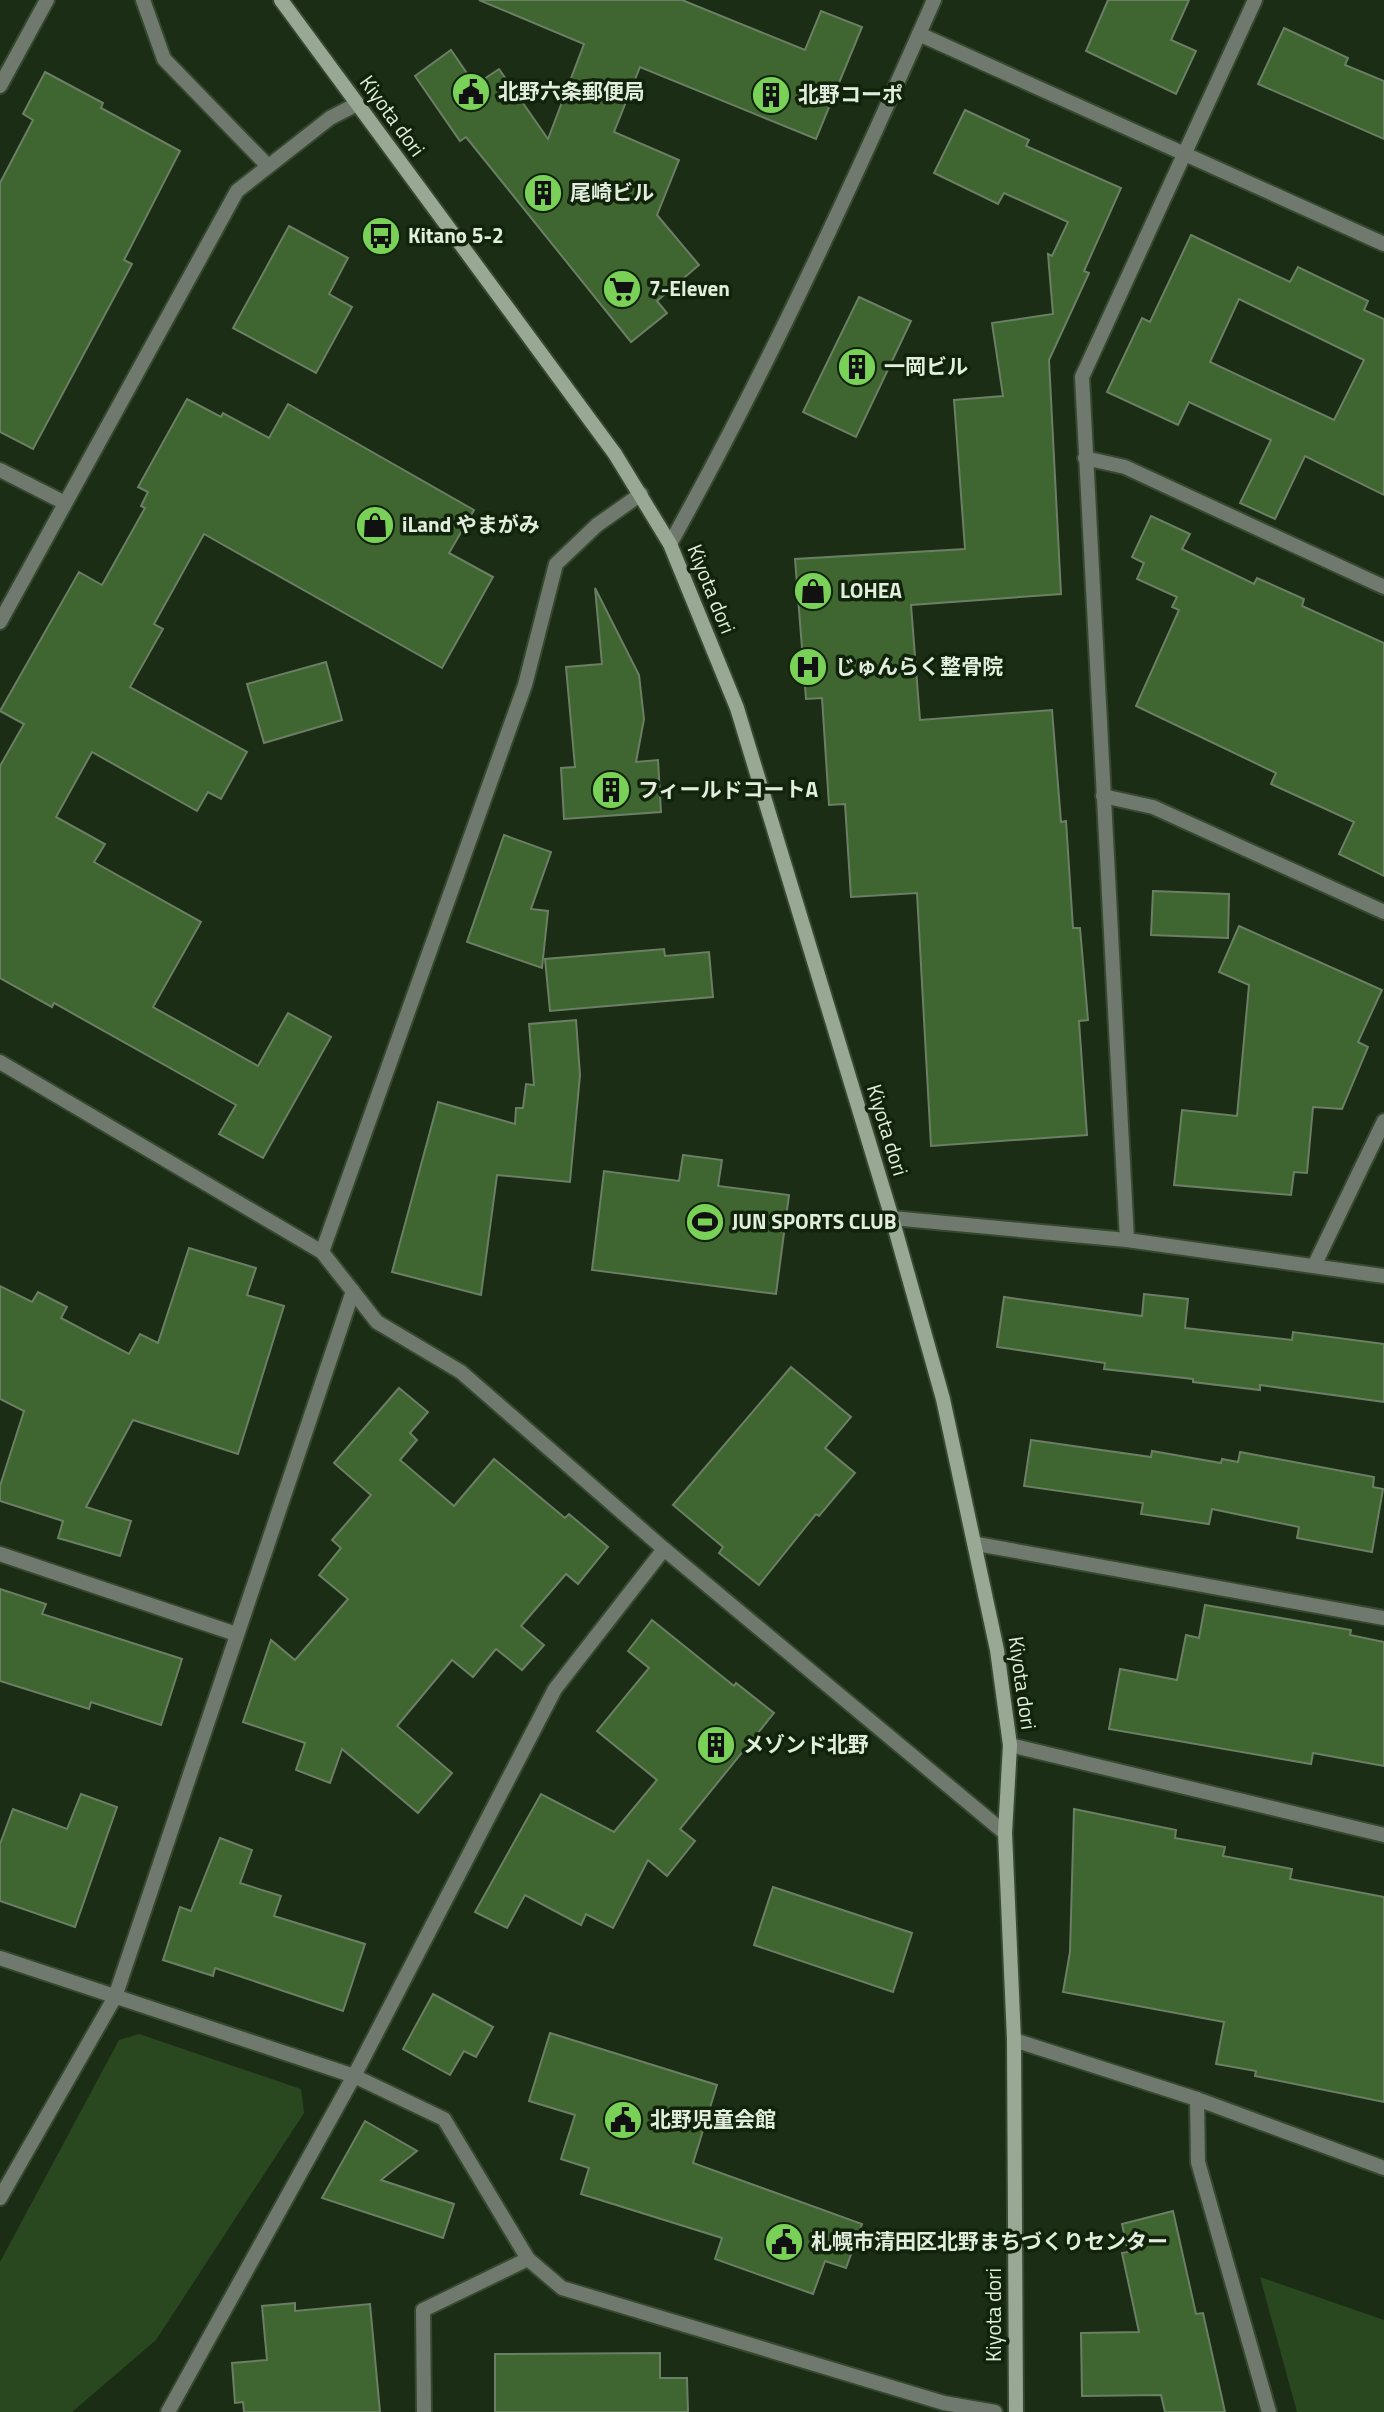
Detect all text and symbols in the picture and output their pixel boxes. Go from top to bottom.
street label: Kiyota dori [352,68,433,163]
public building icon: 北野六条郵便局 [450,71,492,113]
building icon: 北野コーポ [750,74,792,116]
place label: 北野六条郵便局 [498,75,645,107]
place label: 北野コーポ [798,78,903,110]
building icon: 尾崎ビル [522,172,564,214]
place label: 尾崎ビル [570,176,654,208]
bus stop icon: Kitano 5-2 [360,215,402,257]
place label: Kitano 5-2 [408,219,504,251]
supermarket icon: 7-Eleven [601,268,643,310]
place label: 7-Eleven [649,272,730,304]
building icon: 一岡ビル [836,346,878,388]
place label: 一岡ビル [884,350,968,382]
shop icon: iLand やまがみ [354,504,396,546]
place label: iLand やまがみ [402,508,540,540]
street label: Kiyota dori [679,539,744,638]
shop icon: LOHEA [792,570,834,612]
place label: LOHEA [840,574,902,606]
hospital icon: じゅんらく整骨院 [787,646,829,688]
place label: じゅんらく整骨院 [835,650,1003,682]
building icon: フィールドコートA [590,769,632,811]
place label: フィールドコートA [638,773,819,805]
street label: Kiyota dori [859,1080,917,1179]
sports icon: JUN SPORTS CLUB [684,1201,726,1243]
place label: JUN SPORTS CLUB [732,1205,897,1237]
street label: Kiyota dori [1001,1634,1045,1732]
building icon: メゾンド北野 [695,1724,737,1766]
place label: メゾンド北野 [743,1728,869,1760]
public building icon: 北野児童会館 [602,2099,644,2141]
place label: 北野児童会館 [650,2103,776,2135]
public building icon: 札幌市清田区北野まちづくりセンター [763,2221,805,2263]
place label: 札幌市清田区北野まちづくりセンター [811,2225,1168,2257]
street label: Kiyota dori [977,2268,1009,2362]

